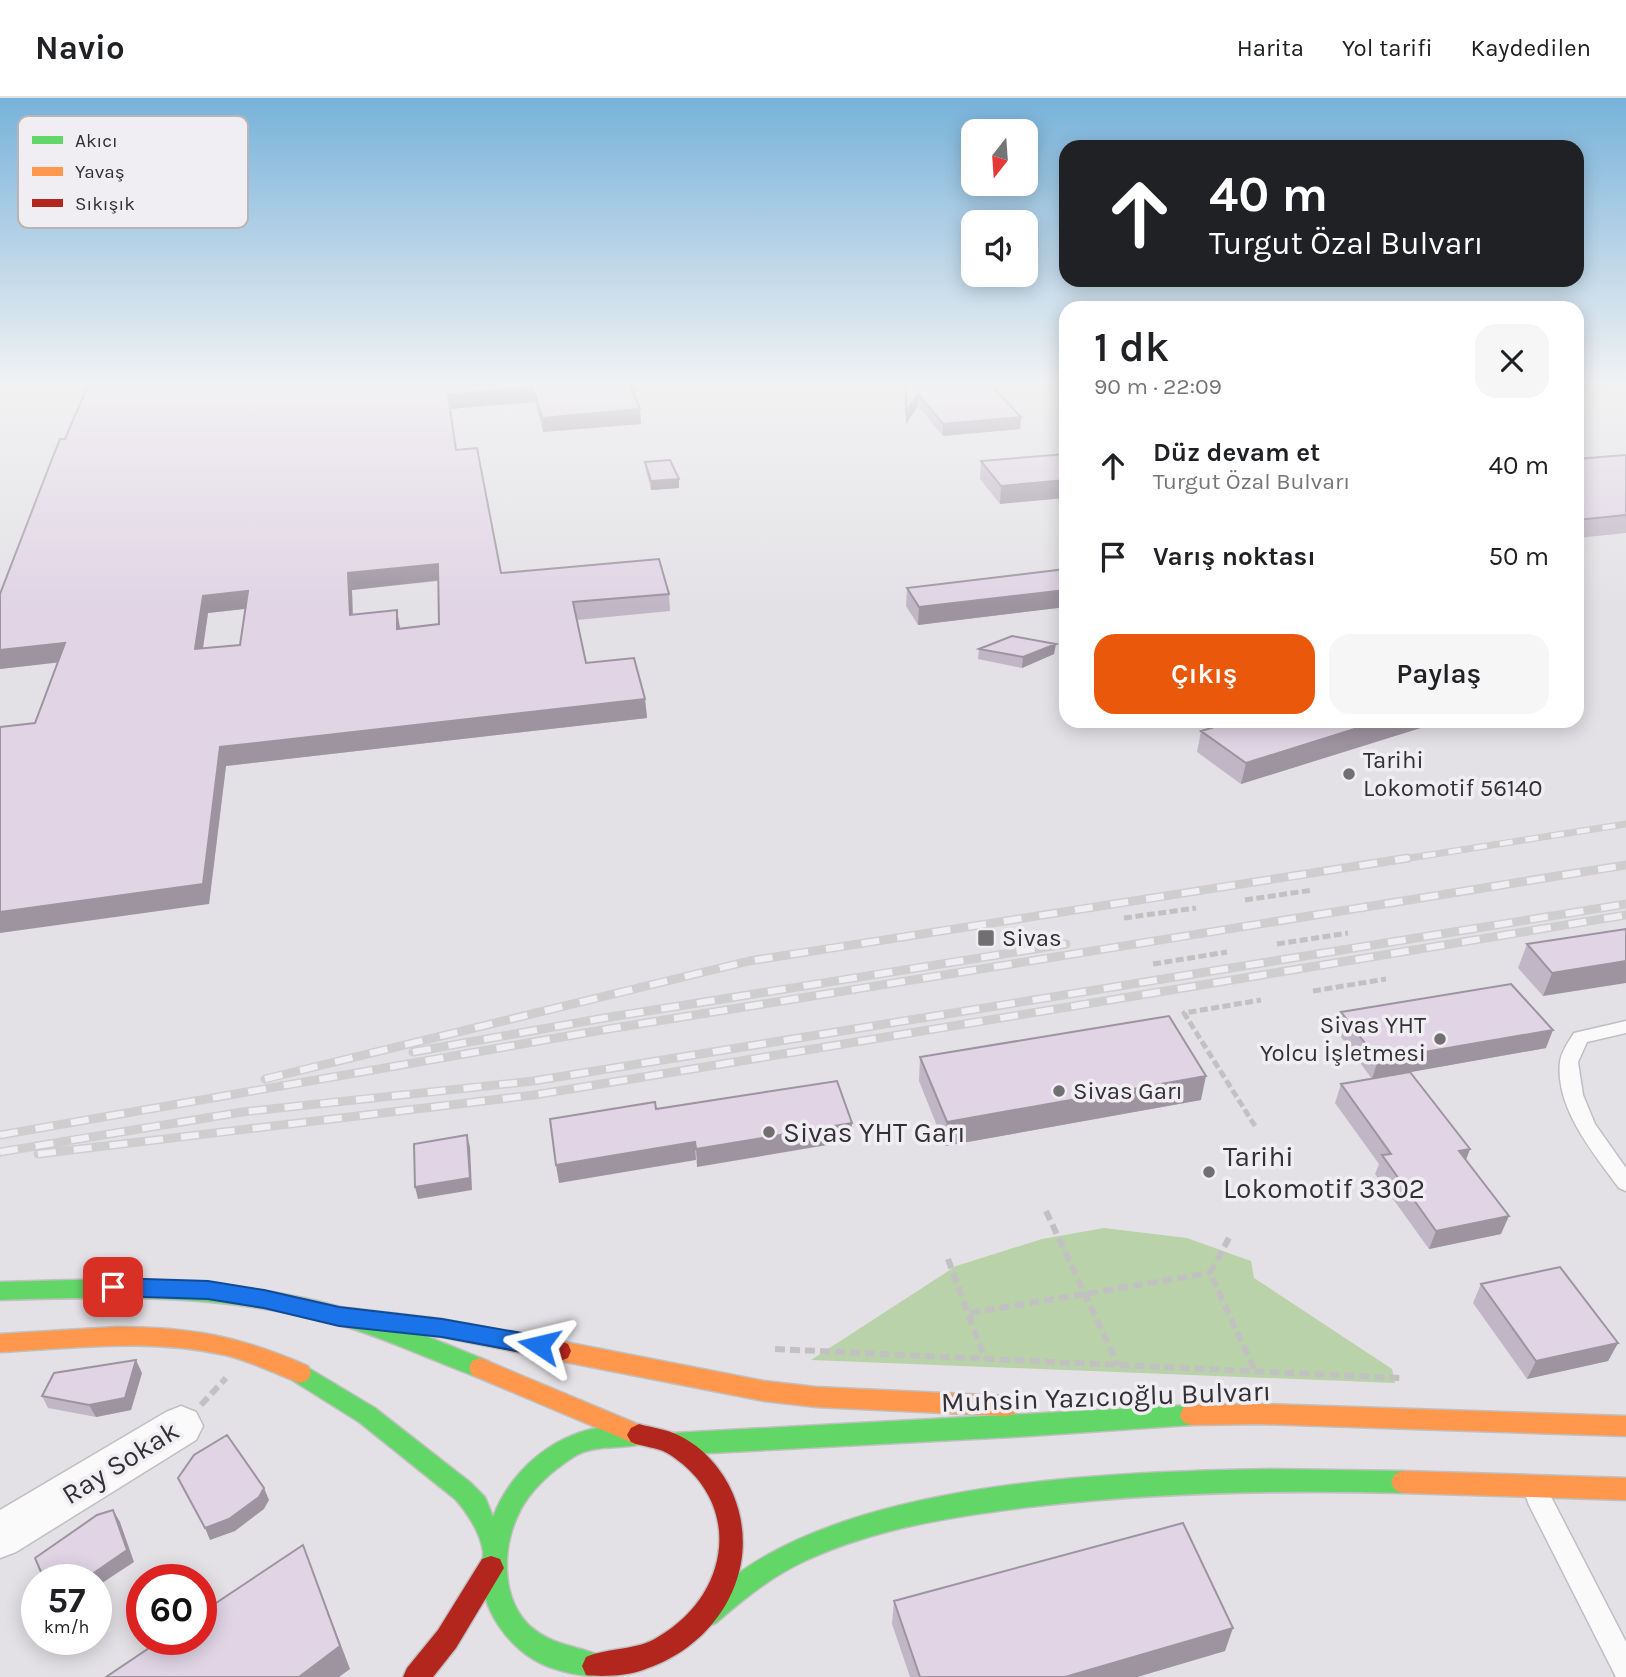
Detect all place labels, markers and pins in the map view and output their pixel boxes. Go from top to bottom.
place label: Tarihi Lokomotif 56140 [1363,746,1543,802]
marker: Tarihi Lokomotif 56140 [1341,766,1357,782]
place label: Sivas [1002,924,1062,952]
marker: Sivas [976,928,996,948]
place label: Sivas YHT Yolcu İşletmesi [1260,1011,1426,1067]
marker: Sivas YHT Yolcu İşletmesi [1432,1031,1448,1047]
place label: Sivas Garı [1073,1077,1183,1105]
marker: Sivas Garı [1051,1083,1067,1099]
place label: Sivas YHT Garı [783,1116,966,1149]
marker: Sivas YHT Garı [761,1124,777,1140]
place label: Tarihi Lokomotif 3302 [1223,1140,1425,1205]
marker: Tarihi Lokomotif 3302 [1201,1164,1217,1180]
pin [83,1257,143,1317]

